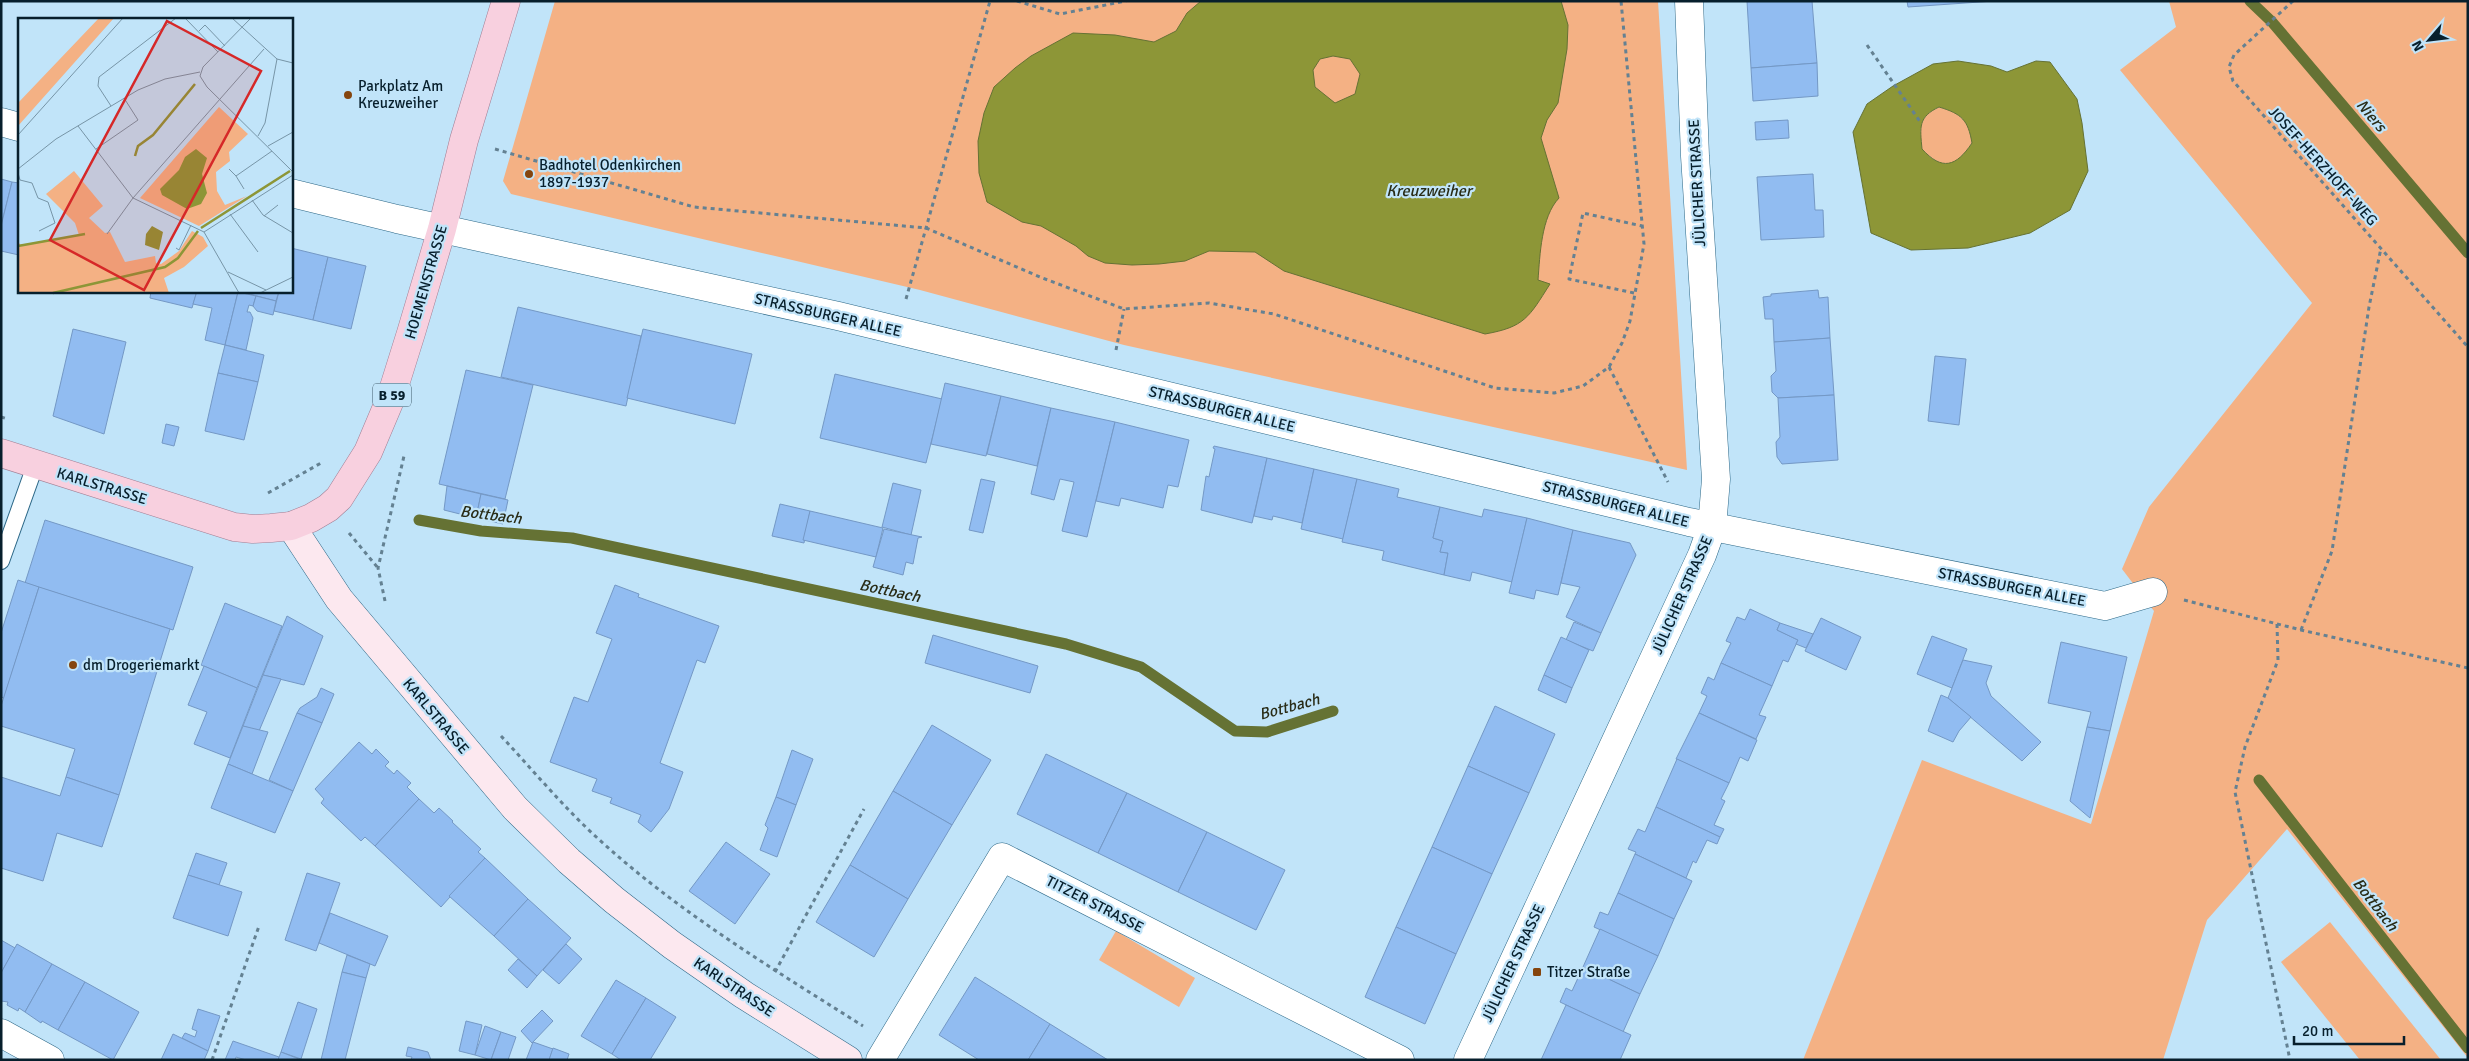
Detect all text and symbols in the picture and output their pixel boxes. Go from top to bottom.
north arrow [2404,15,2454,65]
inset map [18,18,292,292]
text: N [2408,38,2428,54]
place label: Parkplatz Am Kreuzweiher [358,77,443,112]
marker: Parkplatz Am Kreuzweiher [342,89,354,101]
water label: Niers [2352,95,2392,137]
street label: JOSEF-HERZHOFF-WEG [2265,103,2381,229]
street label: JÜLICHER STRASSE [1685,119,1709,247]
place label: Badhotel Odenkirchen 1897-1937 [539,156,681,191]
marker: Badhotel Odenkirchen 1897-1937 [523,168,535,180]
water label: Kreuzweiher [1386,181,1474,201]
street label: HOEMENSTRASSE [401,223,451,341]
street label: STRASSBURGER ALLEE [753,289,903,341]
street label: STRASSBURGER ALLEE [1147,382,1297,436]
road number: B 59 [373,384,411,406]
street label: KARLSTRASSE [55,464,149,508]
street label: STRASSBURGER ALLEE [1541,477,1691,531]
water label: Bottbach [459,501,524,529]
street label: JÜLICHER STRASSE [1648,533,1716,657]
street label: STRASSBURGER ALLEE [1937,564,2087,610]
water label: Bottbach [857,575,923,607]
place label: dm Drogeriemarkt [83,656,200,674]
marker: dm Drogeriemarkt [67,659,79,671]
street label: KARLSTRASSE [399,674,473,758]
water label: Bottbach [1257,689,1323,725]
street label: TITZER STRASSE [1043,872,1147,936]
water label: Bottbach [2348,874,2403,936]
street label: JÜLICHER STRASSE [1478,901,1548,1025]
street label: KARLSTRASSE [690,953,778,1021]
place label: Titzer Straße [1547,963,1630,981]
marker: Titzer Straße [1531,966,1543,978]
scale bar [2294,1014,2404,1046]
text: 20 m [2302,1022,2333,1040]

